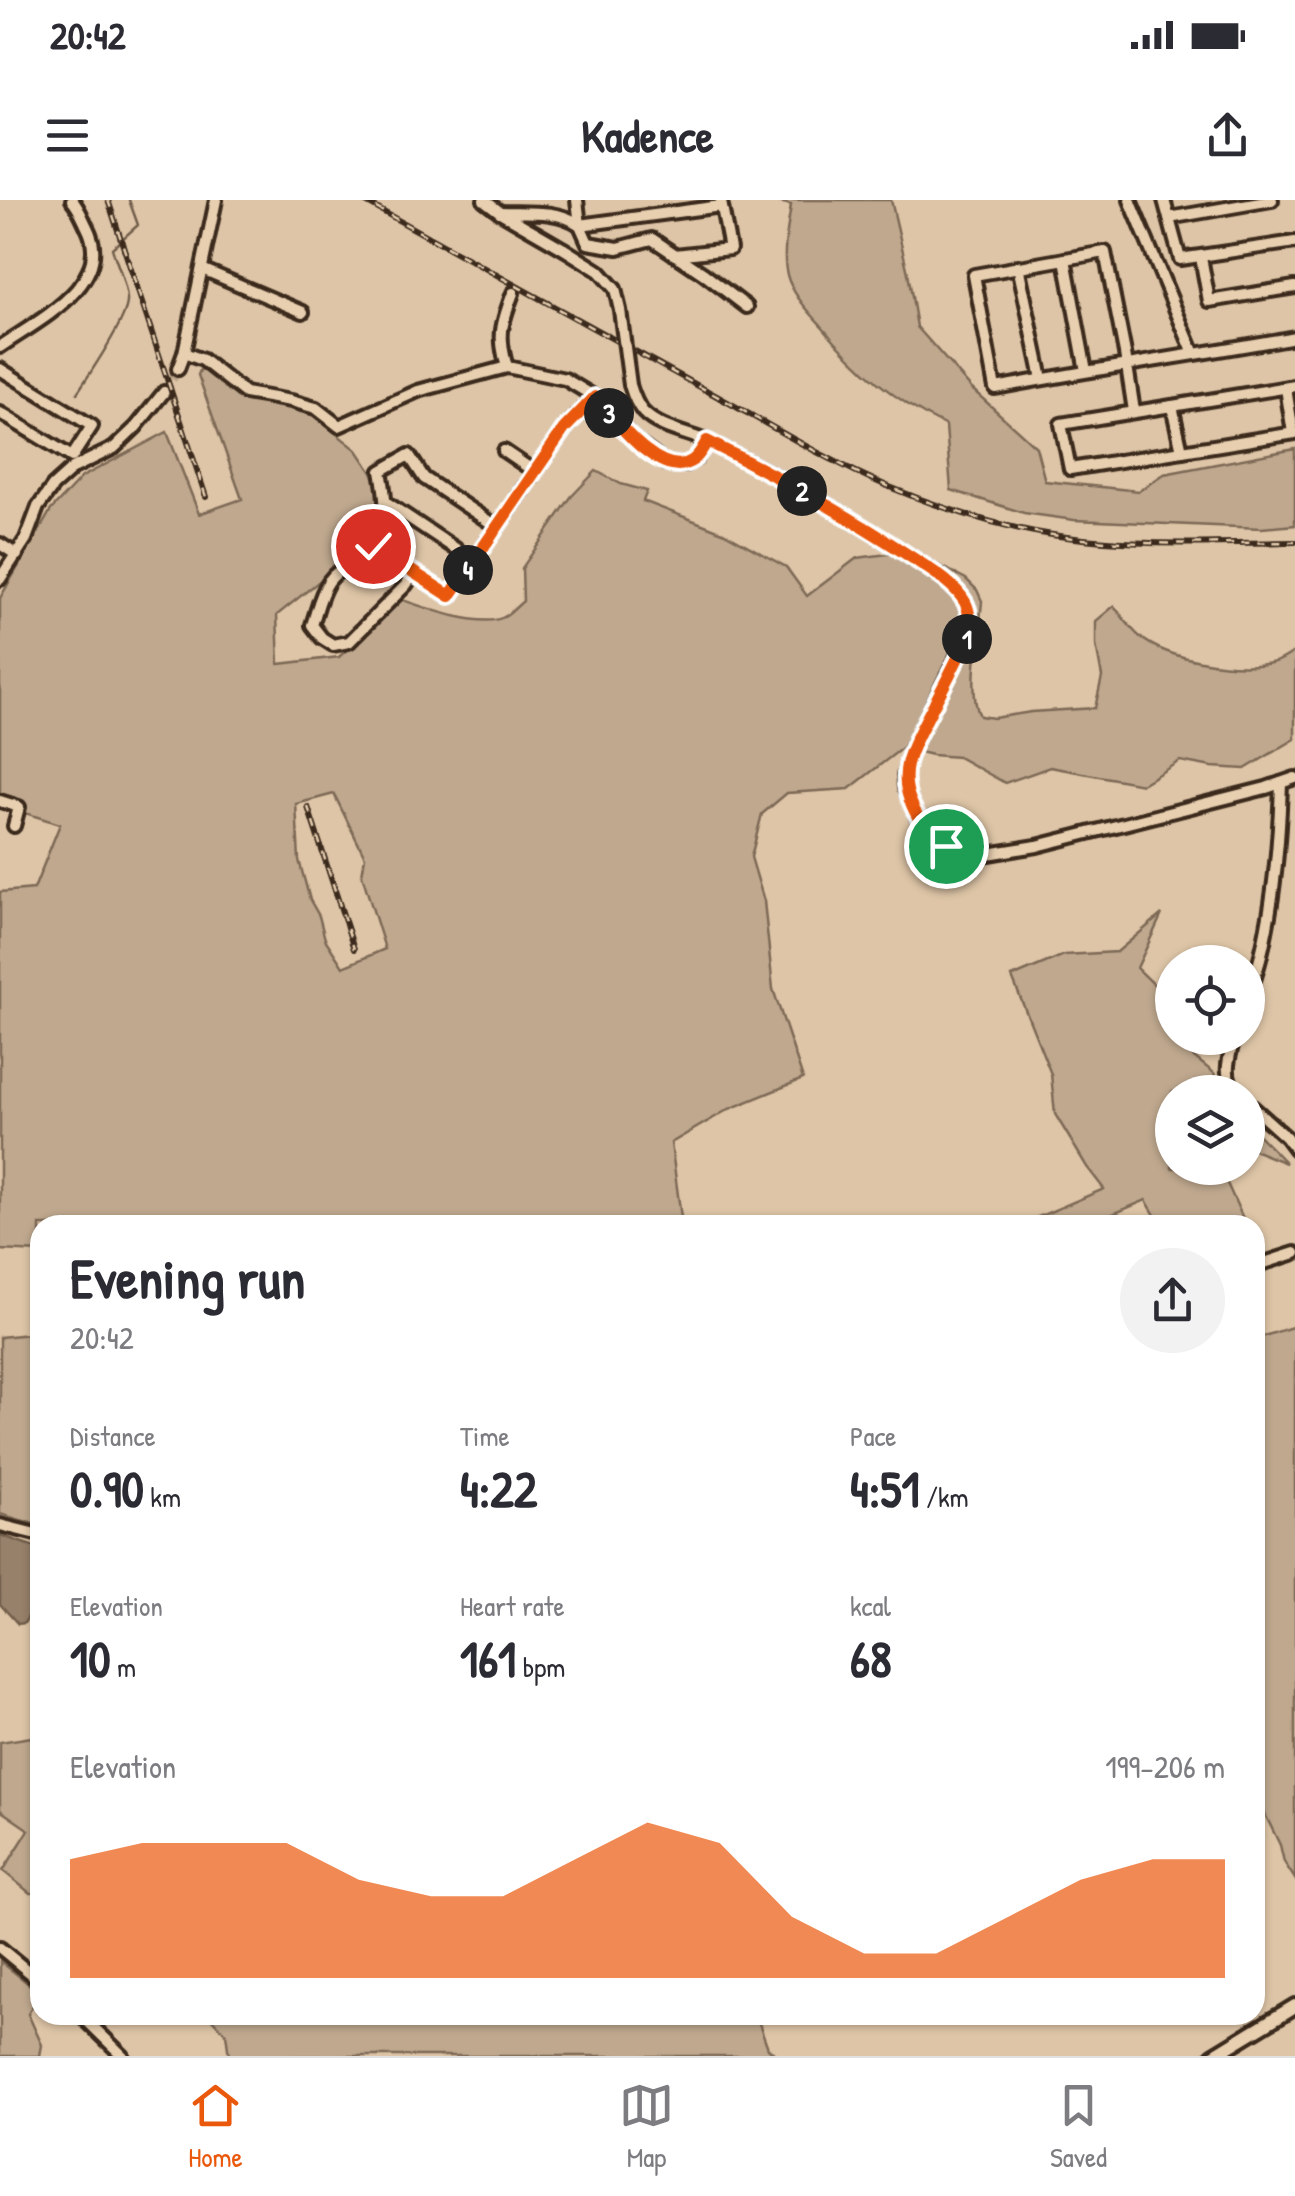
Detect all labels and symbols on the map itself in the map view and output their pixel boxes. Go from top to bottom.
pin: 3 [584,388,634,438]
pin: 2 [777,466,827,516]
pin [331,504,416,589]
pin: 4 [443,545,493,595]
pin: 1 [942,614,992,664]
pin [904,804,989,889]

